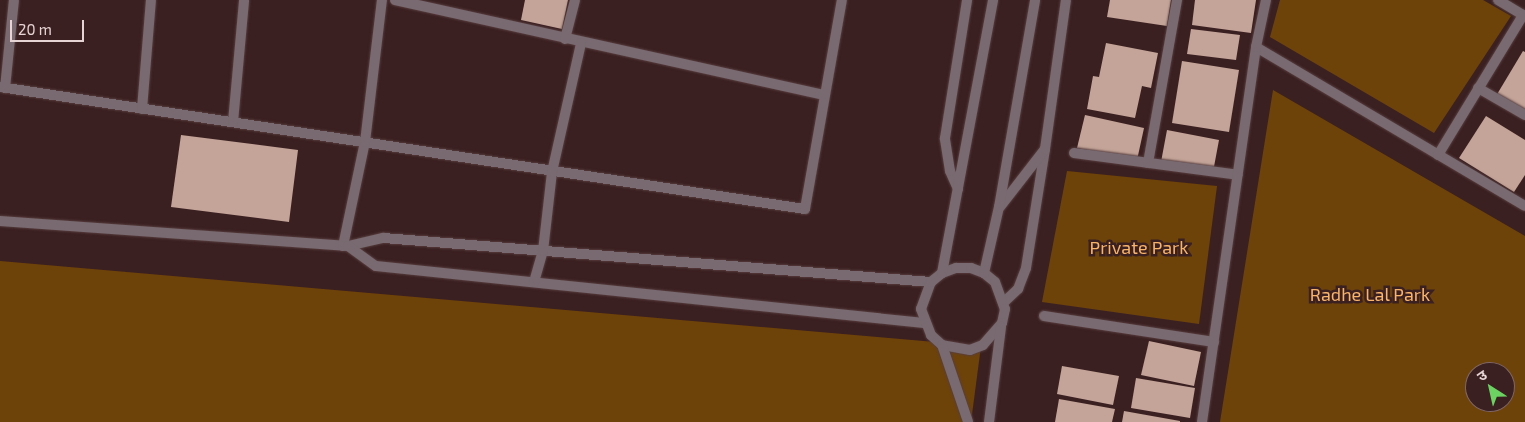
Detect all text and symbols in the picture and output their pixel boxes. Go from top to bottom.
scale bar [12,10,86,42]
text: 20 m [18,20,52,38]
park label: Private Park [1090,236,1188,258]
park label: Radhe Lal Park [1310,283,1430,305]
north arrow [1465,362,1515,412]
text: उ [1473,366,1490,384]

